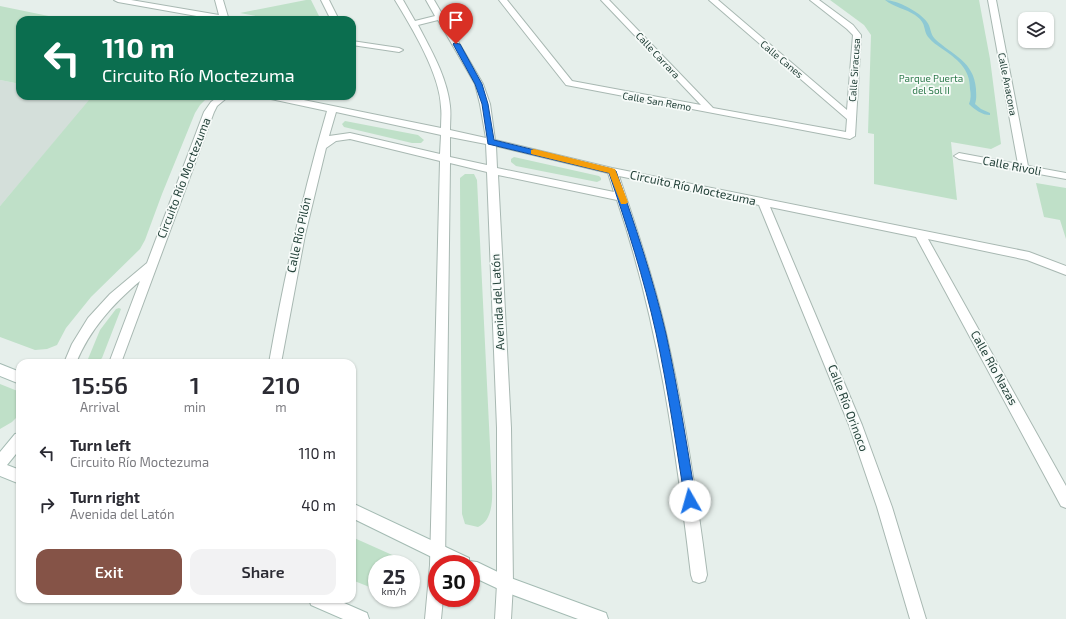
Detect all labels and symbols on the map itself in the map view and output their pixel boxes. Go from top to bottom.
pin [439,3,473,44]
street label: Calle Carrara [634,29,682,81]
street label: Calle Canes [758,38,806,80]
street label: Calle Siracusa [846,38,862,102]
street label: Calle Anacona [996,52,1020,116]
park label: Parque Puerta del Sol II [899,72,963,96]
street label: Calle San Remo [622,89,693,113]
street label: Circuito Río Moctezuma [154,115,213,240]
street label: Calle Rivoli [982,152,1043,178]
street label: Circuito Río Moctezuma [629,167,757,207]
street label: Calle Río Pilón [283,196,313,274]
street label: Avenida del Latón [487,254,507,351]
street label: Calle Río Nazas [969,328,1021,407]
street label: Calle Río Orinoco [826,362,872,453]
position arrow [669,480,711,522]
speed limit sign: 30 [428,555,480,607]

